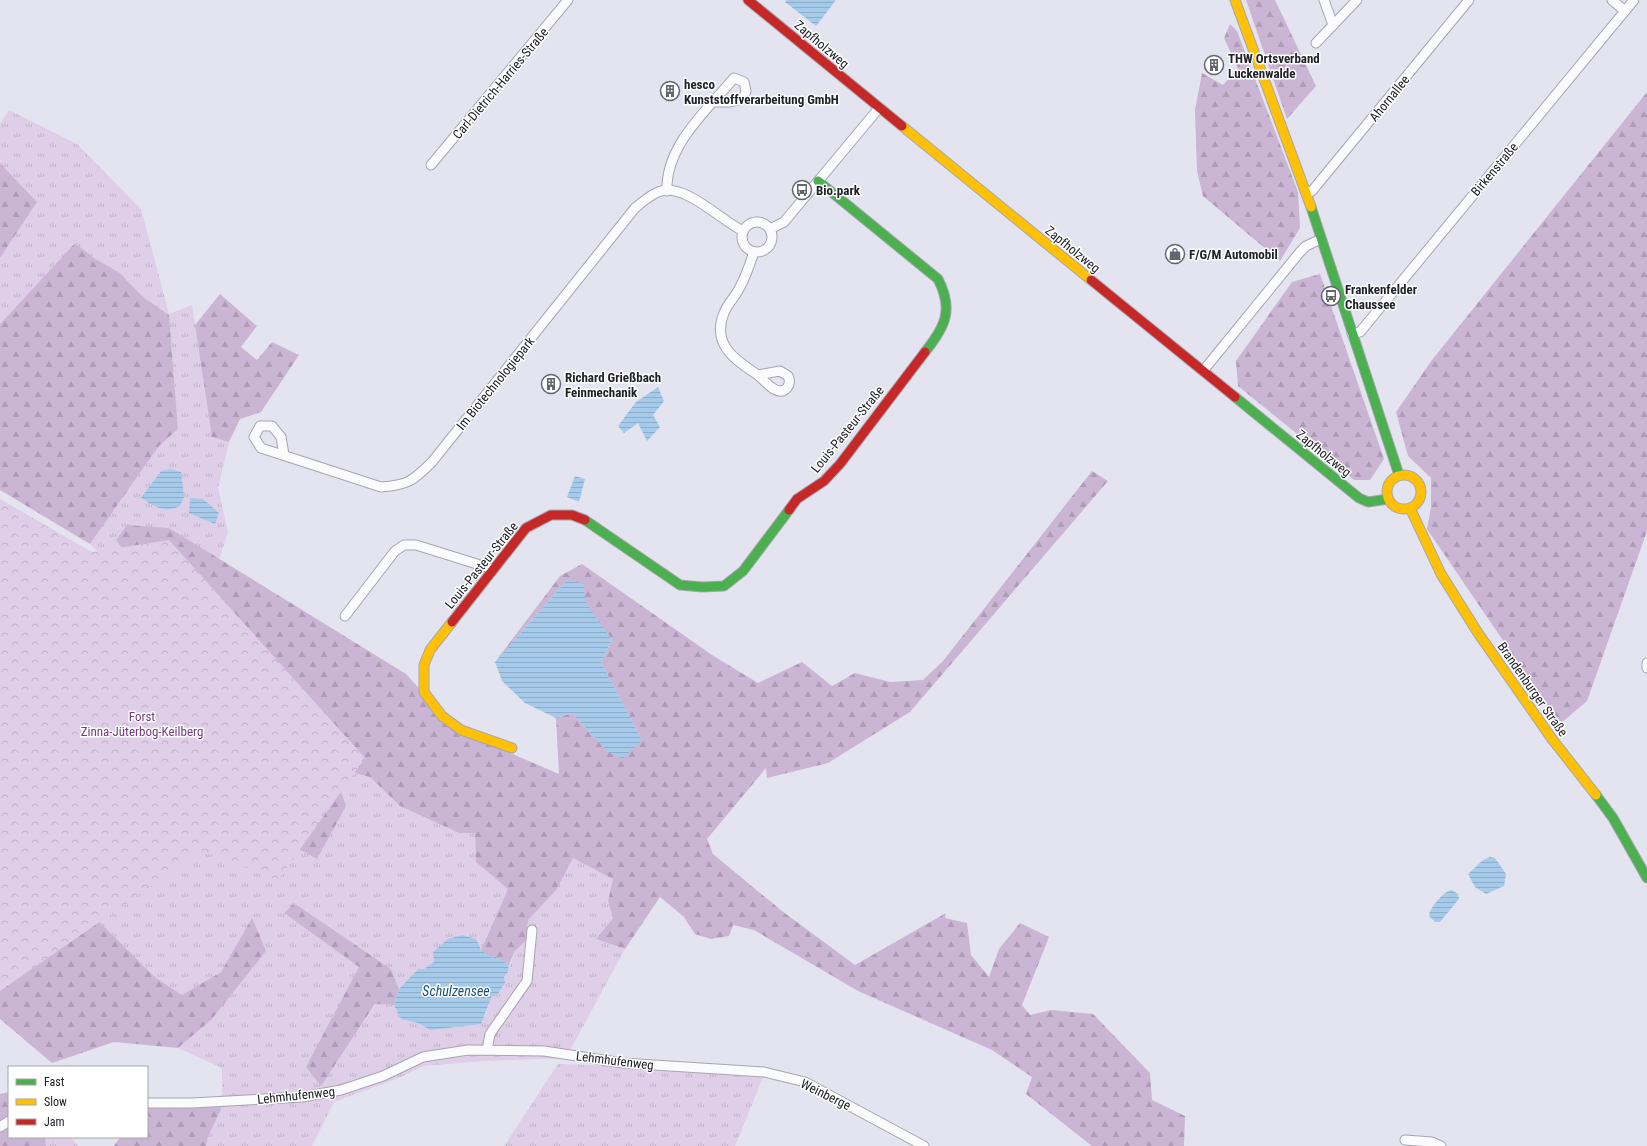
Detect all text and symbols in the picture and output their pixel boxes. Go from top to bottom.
street label: Zapfholzweg [792,17,852,71]
street label: Carl-Dietrich-Harries-Straße [450,25,551,142]
place label: THW Ortsverband Luckenwalde [1228,51,1320,81]
building icon: THW Ortsverband Luckenwalde [1203,54,1225,76]
street label: Ahornallee [1366,72,1413,124]
place label: hesco Kunststoffverarbeitung GmbH [684,77,839,107]
building icon: hesco Kunststoffverarbeitung GmbH [659,80,681,102]
street label: Birkenstraße [1468,140,1521,199]
bus stop icon: Bio.park [791,179,813,201]
place label: Bio.park [816,183,861,198]
street label: Zapfholzweg [1042,223,1103,276]
shop icon: F/G/M Automobil [1164,243,1186,265]
place label: F/G/M Automobil [1189,247,1278,262]
place label: Frankenfelder Chaussee [1345,282,1418,312]
bus stop icon: Frankenfelder Chaussee [1320,285,1342,307]
street label: Im Biotechnologiepark [453,334,538,433]
place label: Richard Grießbach Feinmechanik [565,370,661,400]
building icon: Richard Grießbach Feinmechanik [540,373,562,395]
street label: Louis-Pasteur-Straße [808,383,887,476]
street label: Zapfholzweg [1293,427,1354,480]
street label: Louis-Pasteur-Straße [442,519,521,612]
street label: Brandenburger Straße [1494,639,1571,739]
park label: Forst Zinna-Jüterbog-Keilberg [81,709,203,739]
water label: Schulzensee [422,983,490,999]
street label: Lehmhufenweg [575,1048,655,1073]
legend [8,1066,148,1138]
text: Fast [44,1075,65,1089]
street label: Weinberge [798,1076,853,1113]
street label: Lehmhufenweg [256,1084,336,1107]
text: Slow [44,1095,67,1109]
text: Jam [44,1115,65,1129]

